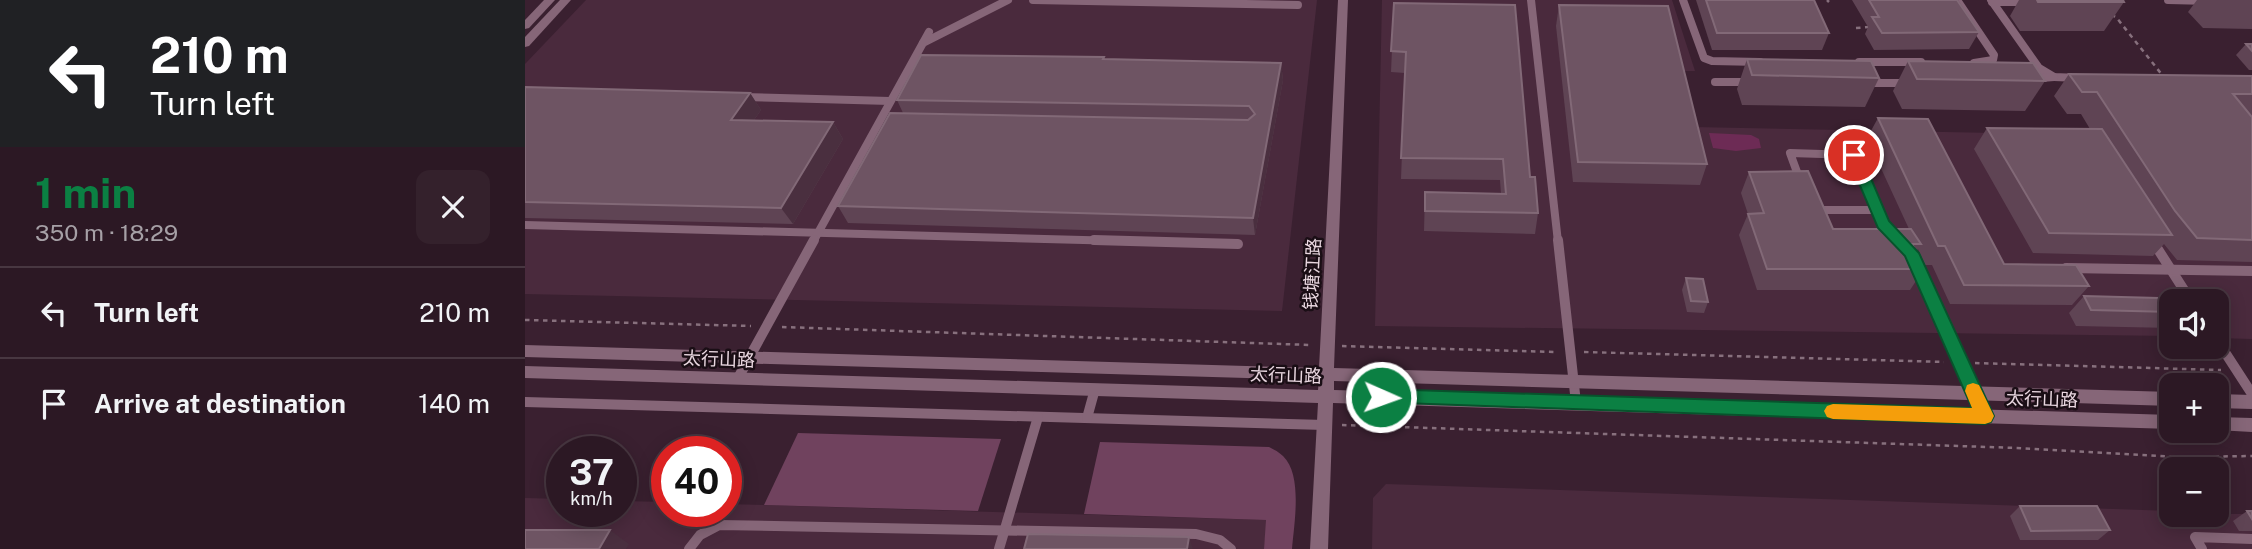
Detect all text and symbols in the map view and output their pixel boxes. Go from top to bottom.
text: 210 m [150,26,289,84]
icon: left [35,28,126,119]
text: Turn left [150,85,275,122]
pin [1824,125,1884,185]
icon: arrive [1835,136,1873,174]
text: 1 min [35,168,136,217]
button: close [416,170,490,244]
text: 350 m · 18:29 [35,219,178,246]
street label: 钱塘江路 [1300,237,1324,311]
map controls [2159,289,2229,527]
button: sound [2159,289,2229,359]
icon: left [35,294,73,332]
text: Turn left [94,297,199,328]
text: 210 m [419,297,490,328]
street label: 太行山路 [683,347,755,371]
position arrow [1344,360,1418,434]
street label: 太行山路 [1250,363,1322,387]
button: + [2159,373,2229,443]
icon: arrive [35,385,73,423]
street label: 太行山路 [2006,387,2078,411]
text: Arrive at destination [94,388,346,419]
text: 140 m [418,388,490,419]
speed limit sign: 40 [651,436,742,527]
text: 37 [569,452,614,493]
button: − [2159,457,2229,527]
text: km/h [570,488,613,509]

